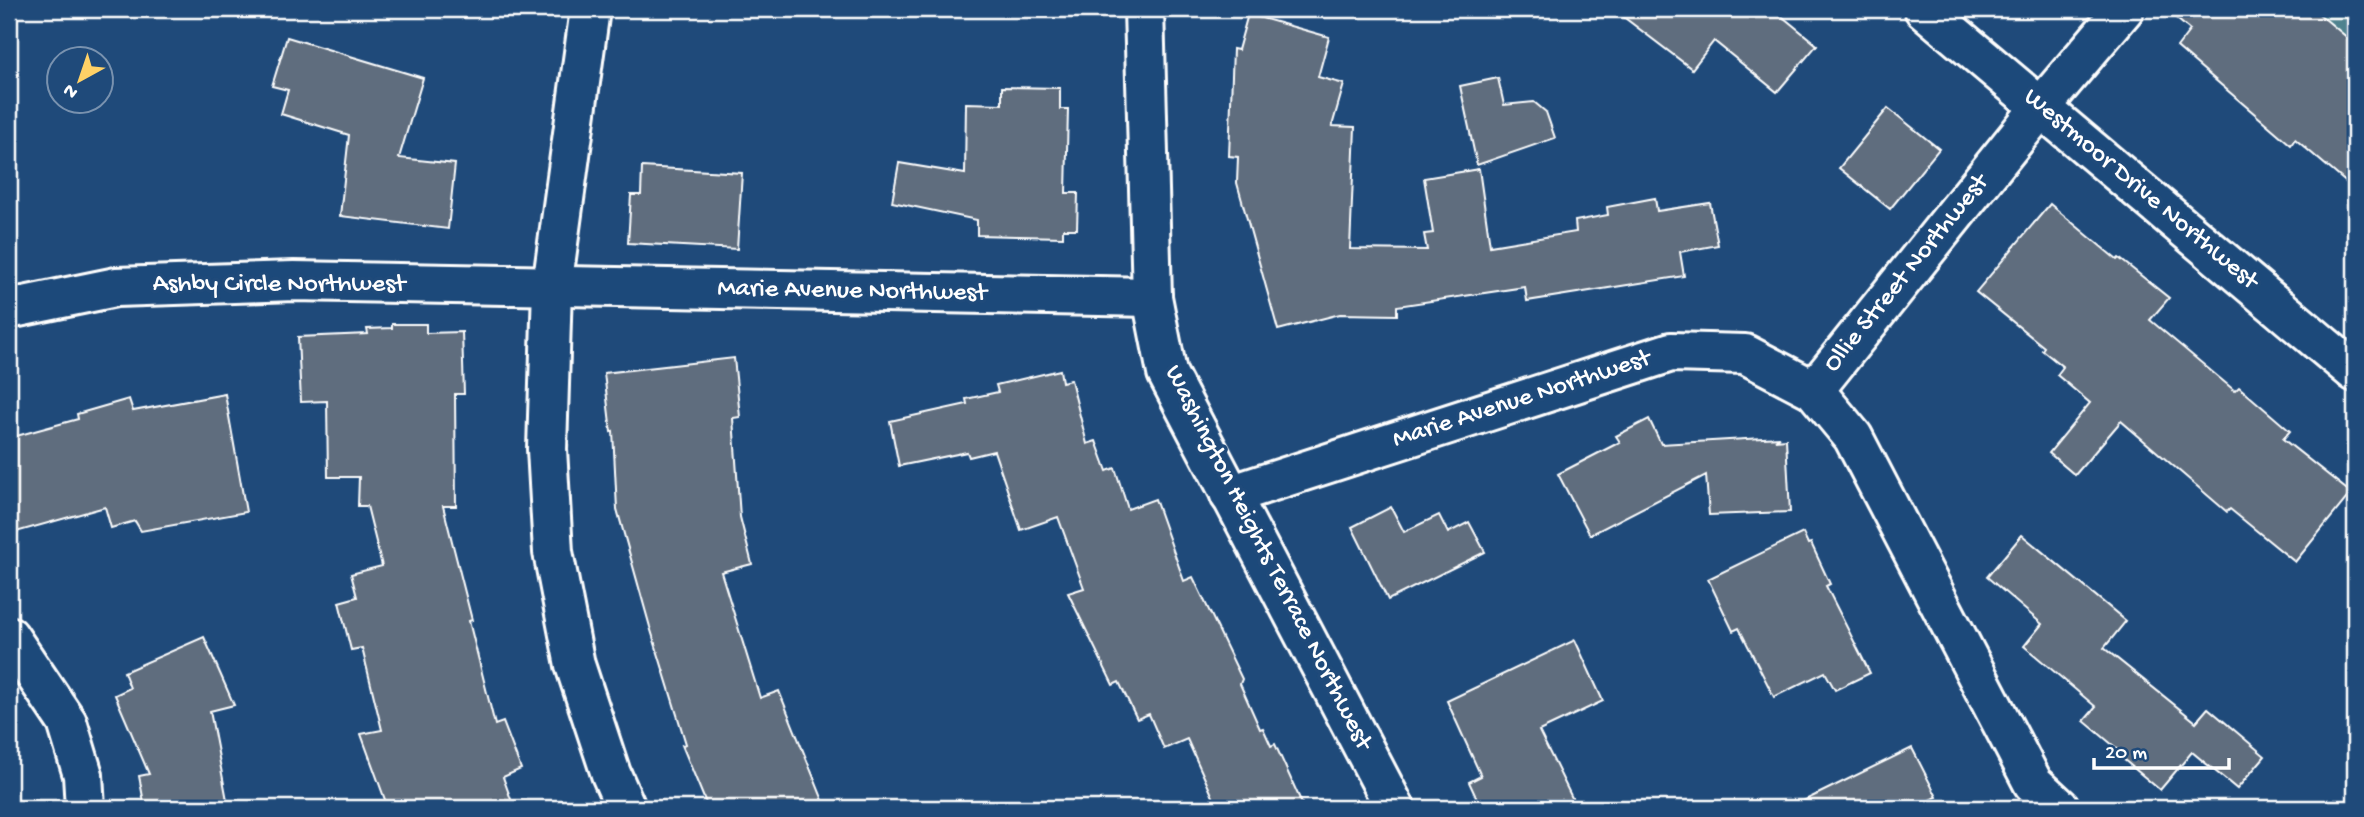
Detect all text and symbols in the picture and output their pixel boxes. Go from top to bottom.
north arrow [46,46,116,116]
text: N [59,78,83,103]
street label: Westmoor Drive Northwest [2016,83,2266,299]
street label: Ollie Street Northwest [1818,167,1998,379]
street label: Ashby Circle Northwest [153,270,408,301]
street label: Marie Avenue Northwest [717,274,989,310]
street label: Marie Avenue Northwest [1389,343,1657,456]
street label: Washington Heights Terrace Northwest [1156,361,1379,757]
scale bar [2094,726,2229,770]
text: 20 m [2105,742,2147,767]

